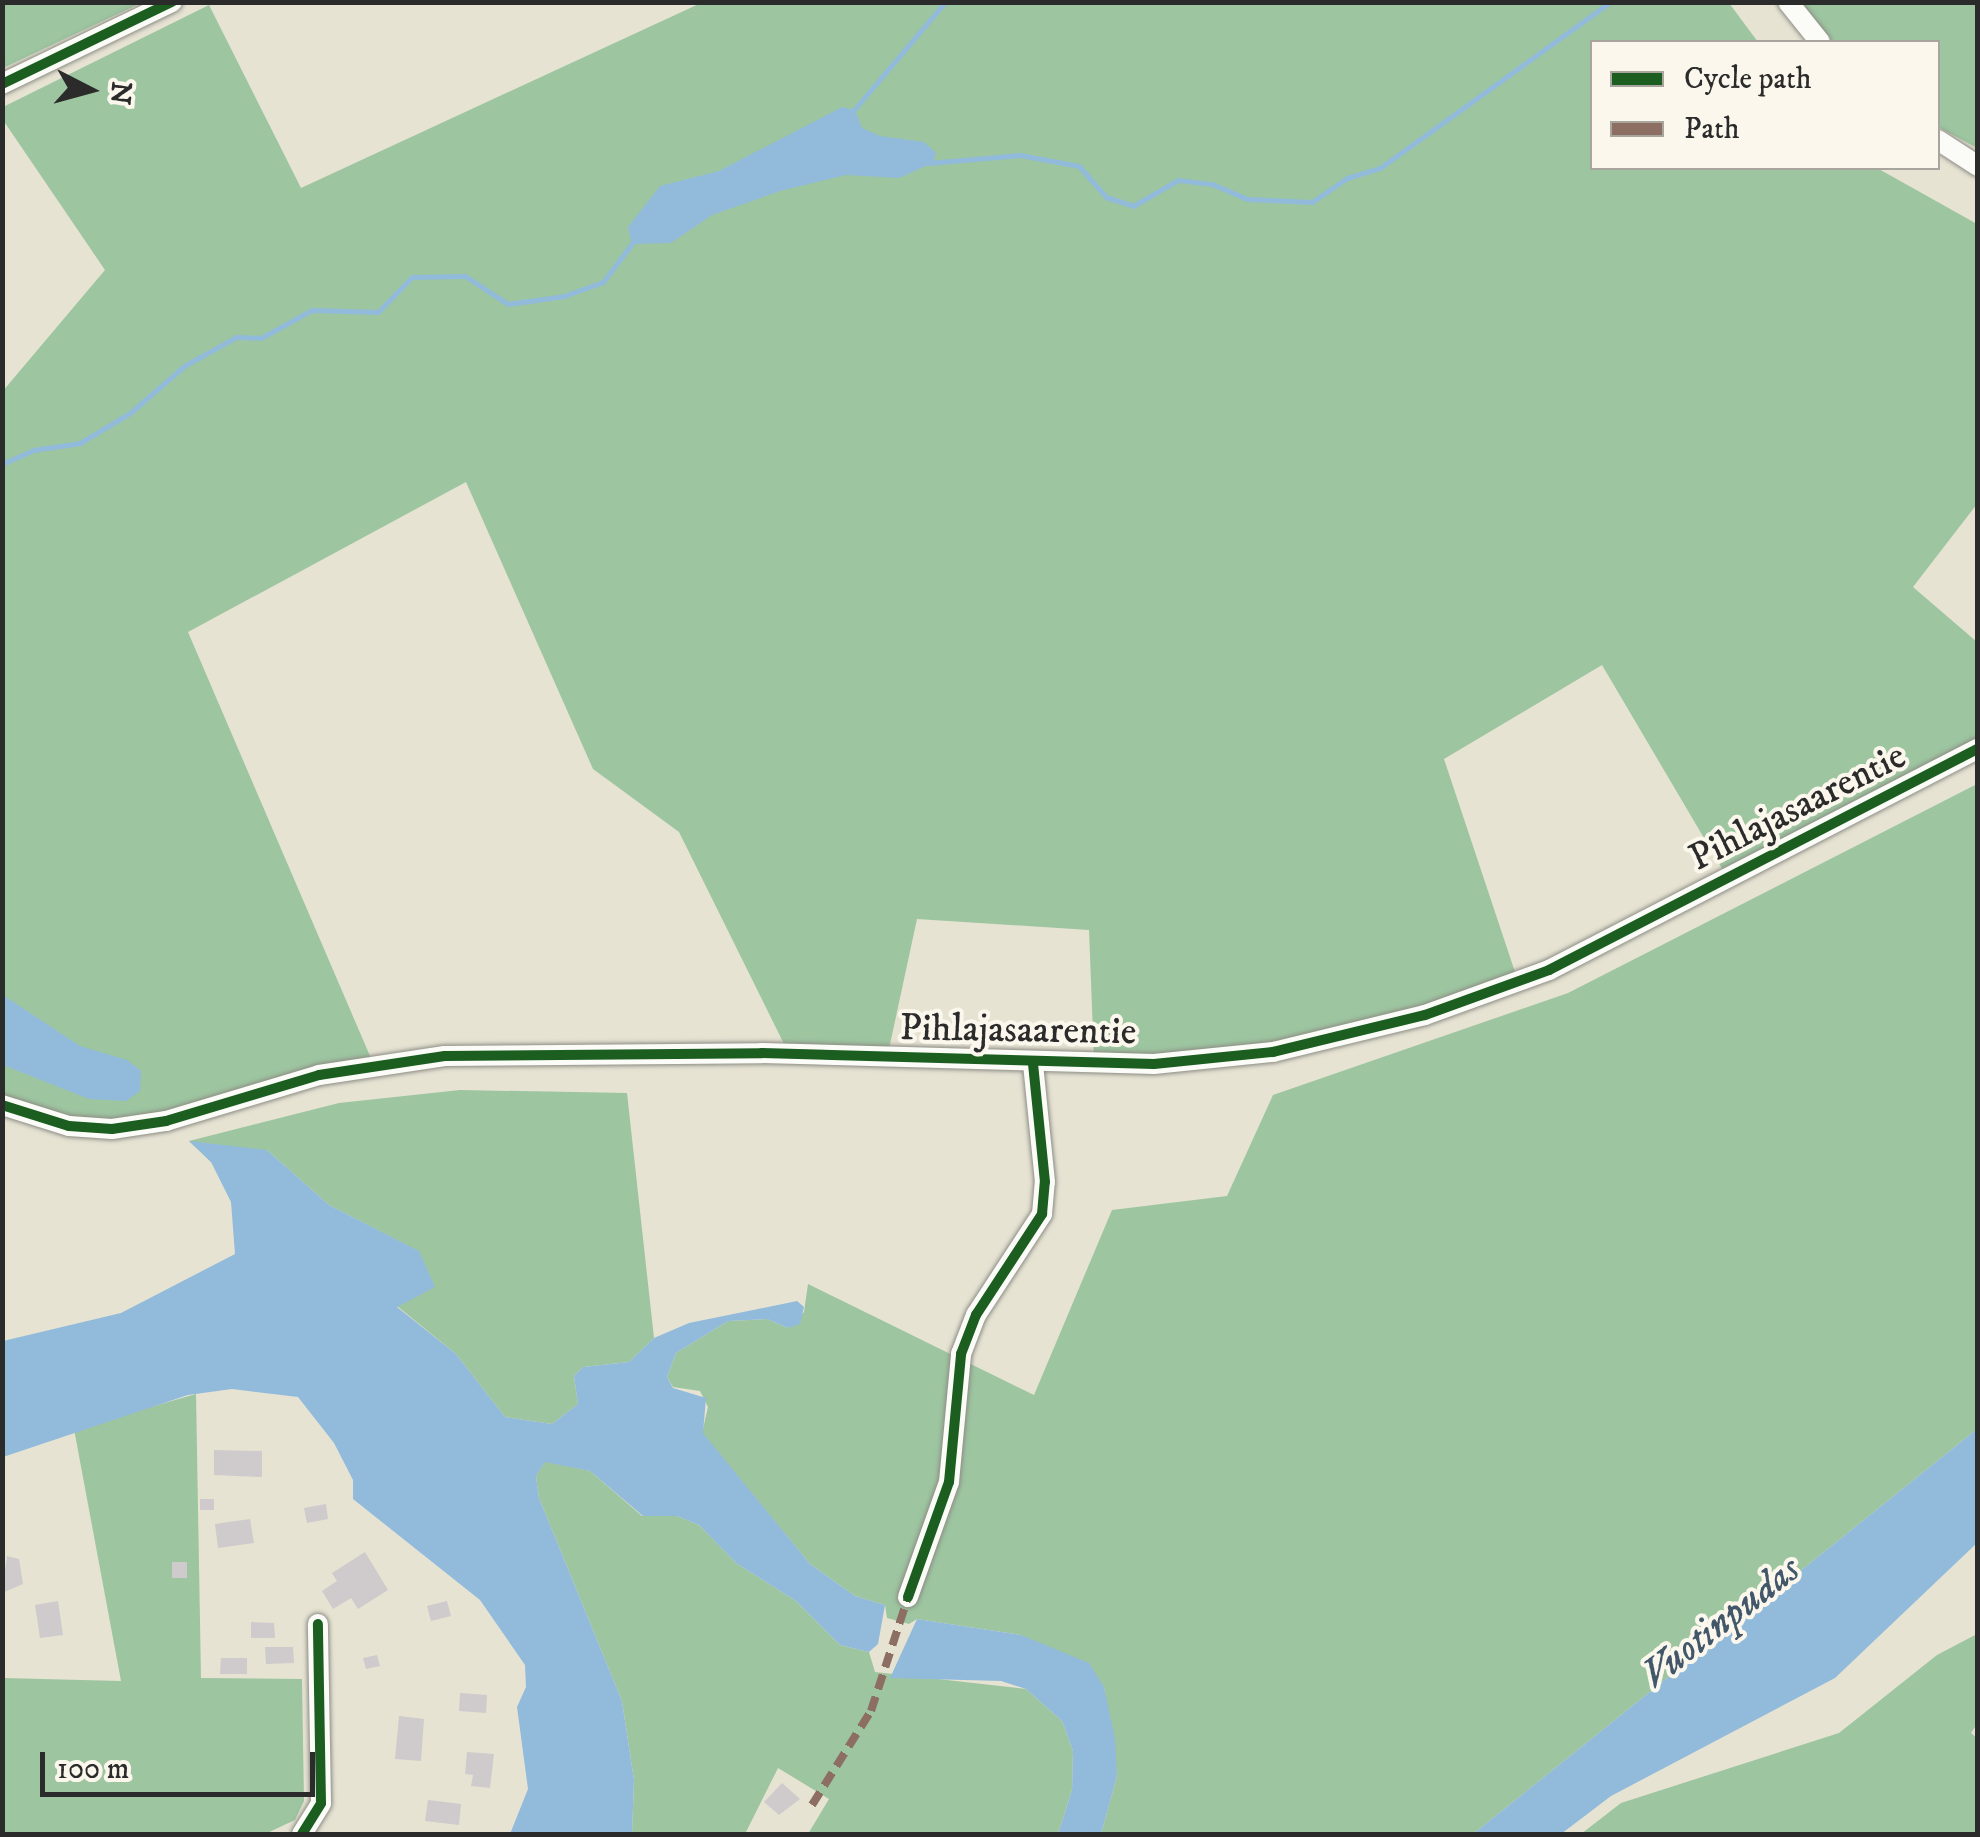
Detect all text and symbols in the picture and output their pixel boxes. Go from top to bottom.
north arrow [40,40,140,140]
legend [1590,40,1940,170]
text: Cycle path [1684,61,1812,98]
text: N [102,80,139,106]
text: Path [1684,111,1740,148]
street label: Pihlajasaarentie [1682,734,1914,882]
street label: Pihlajasaarentie [899,1006,1137,1056]
water label: Vuotinpudas [1632,1546,1810,1700]
scale bar [45,1732,320,1794]
text: 100 m [57,1751,129,1788]

